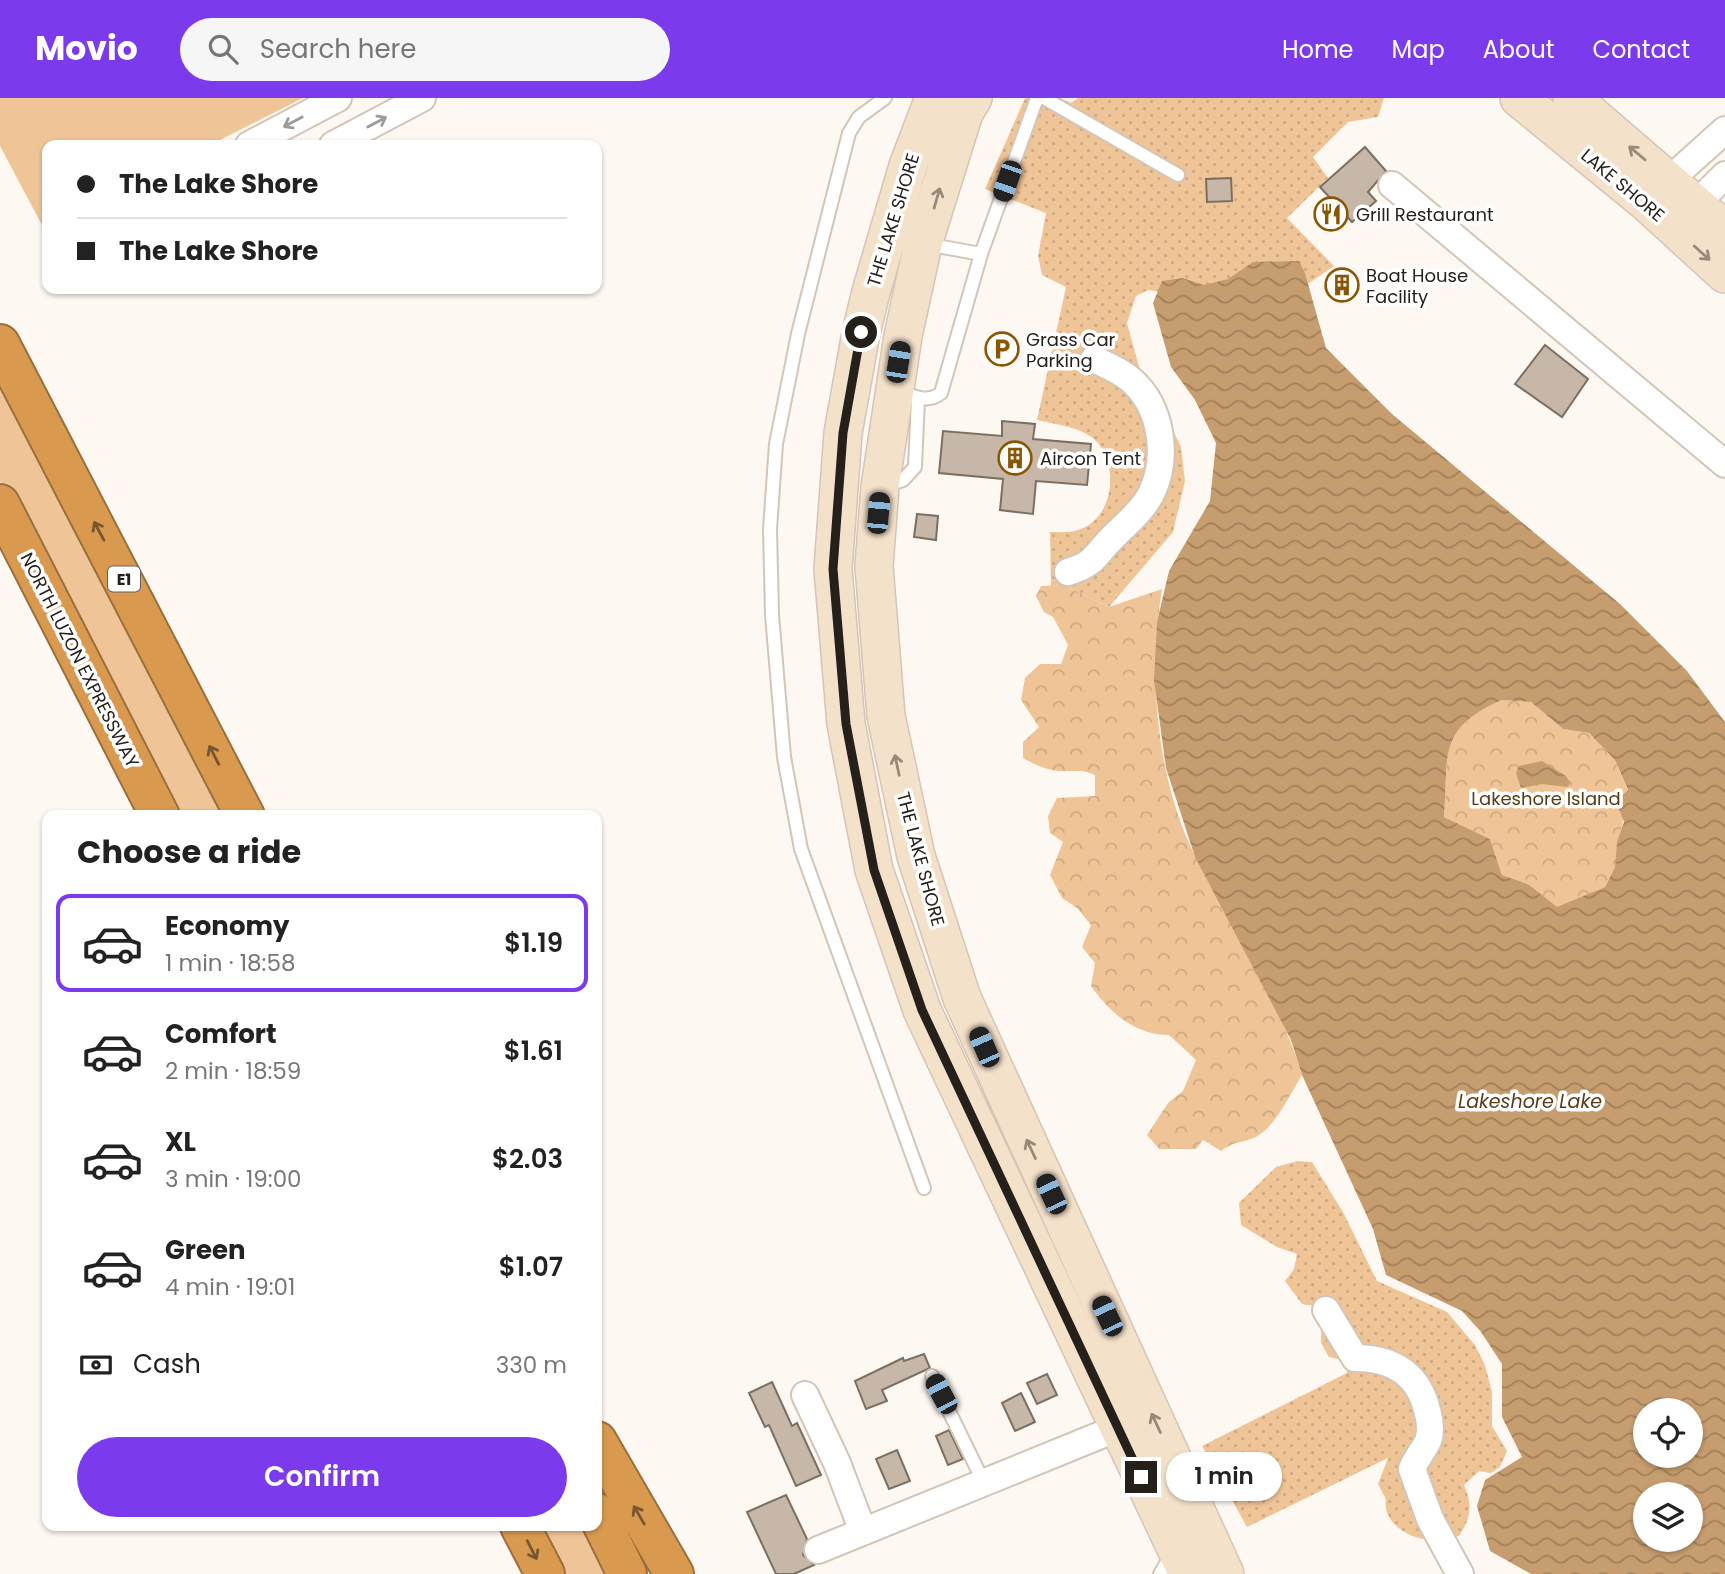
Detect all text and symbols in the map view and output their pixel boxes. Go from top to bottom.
search box [180,18,670,81]
text: Movio [35,25,138,72]
icon: search [204,30,242,68]
text: Search here [260,31,416,67]
text: Home [1282,33,1354,66]
text: Map [1392,33,1445,66]
text: About [1483,33,1554,66]
text: Contact [1592,33,1690,66]
one-way arrow [367,114,387,128]
one-way arrow [284,115,304,129]
street label: LAKE SHORE [1576,143,1670,227]
one-way arrow [1628,145,1646,161]
street label: THE LAKE SHORE [861,150,925,290]
car [991,158,1024,204]
text: The Lake Shore [119,166,318,202]
one-way arrow [931,187,944,209]
restaurant icon: Grill Restaurant [1312,195,1350,233]
place label: Grill Restaurant [1356,202,1494,227]
text: The Lake Shore [119,233,318,269]
one-way arrow [1693,245,1711,261]
place label: Boat House Facility [1366,263,1468,309]
building icon: Boat House Facility [1323,266,1361,304]
route start [845,316,877,348]
place label: Grass Car Parking [1026,327,1116,373]
parking icon: Grass Car Parking [983,330,1021,368]
car [885,340,912,384]
building icon: Aircon Tent [996,439,1034,477]
place label: Aircon Tent [1040,446,1141,471]
car [866,491,891,535]
one-way arrow [91,521,105,542]
street label: NORTH LUZON EXPRESSWAY [15,548,145,772]
road number: E1 [108,566,140,592]
one-way arrow [206,745,220,766]
one-way arrow [889,754,903,777]
park label: Lakeshore Island [1471,786,1621,811]
street label: THE LAKE SHORE [891,789,951,929]
text: Choose a ride [77,829,301,874]
text: Economy [165,908,289,944]
icon: car [81,912,144,975]
text: $1.19 [504,925,563,961]
text: 1 min · 18:58 [165,947,295,979]
text: Comfort [165,1016,277,1052]
icon: car [81,1020,144,1083]
car [966,1024,1003,1070]
text: $1.61 [504,1033,563,1069]
text: 2 min · 18:59 [165,1055,301,1087]
water label: Lakeshore Lake [1458,1088,1602,1115]
text: XL [165,1124,196,1160]
icon: car [81,1128,144,1191]
one-way arrow [1024,1139,1037,1160]
text: $2.03 [492,1141,563,1177]
text: 3 min · 19:00 [165,1163,302,1195]
car [1033,1171,1070,1217]
text: Green [165,1232,246,1268]
icon: car [81,1236,144,1299]
text: $1.07 [499,1249,563,1285]
text: 4 min · 19:01 [165,1271,295,1303]
car [1089,1293,1126,1339]
icon: cash [77,1346,115,1384]
text: Cash [133,1346,201,1382]
text: 330 m [496,1349,567,1381]
car [922,1371,961,1417]
map controls [1633,1398,1703,1552]
button: locate [1633,1398,1703,1468]
one-way arrow [1149,1413,1162,1434]
button: Confirm [77,1437,567,1517]
callout: 1 min [1166,1452,1281,1502]
text: 1 min [1194,1460,1254,1492]
route end [1125,1461,1157,1493]
button: layers [1633,1482,1703,1552]
one-way arrow [632,1505,645,1526]
one-way arrow [526,1539,540,1560]

